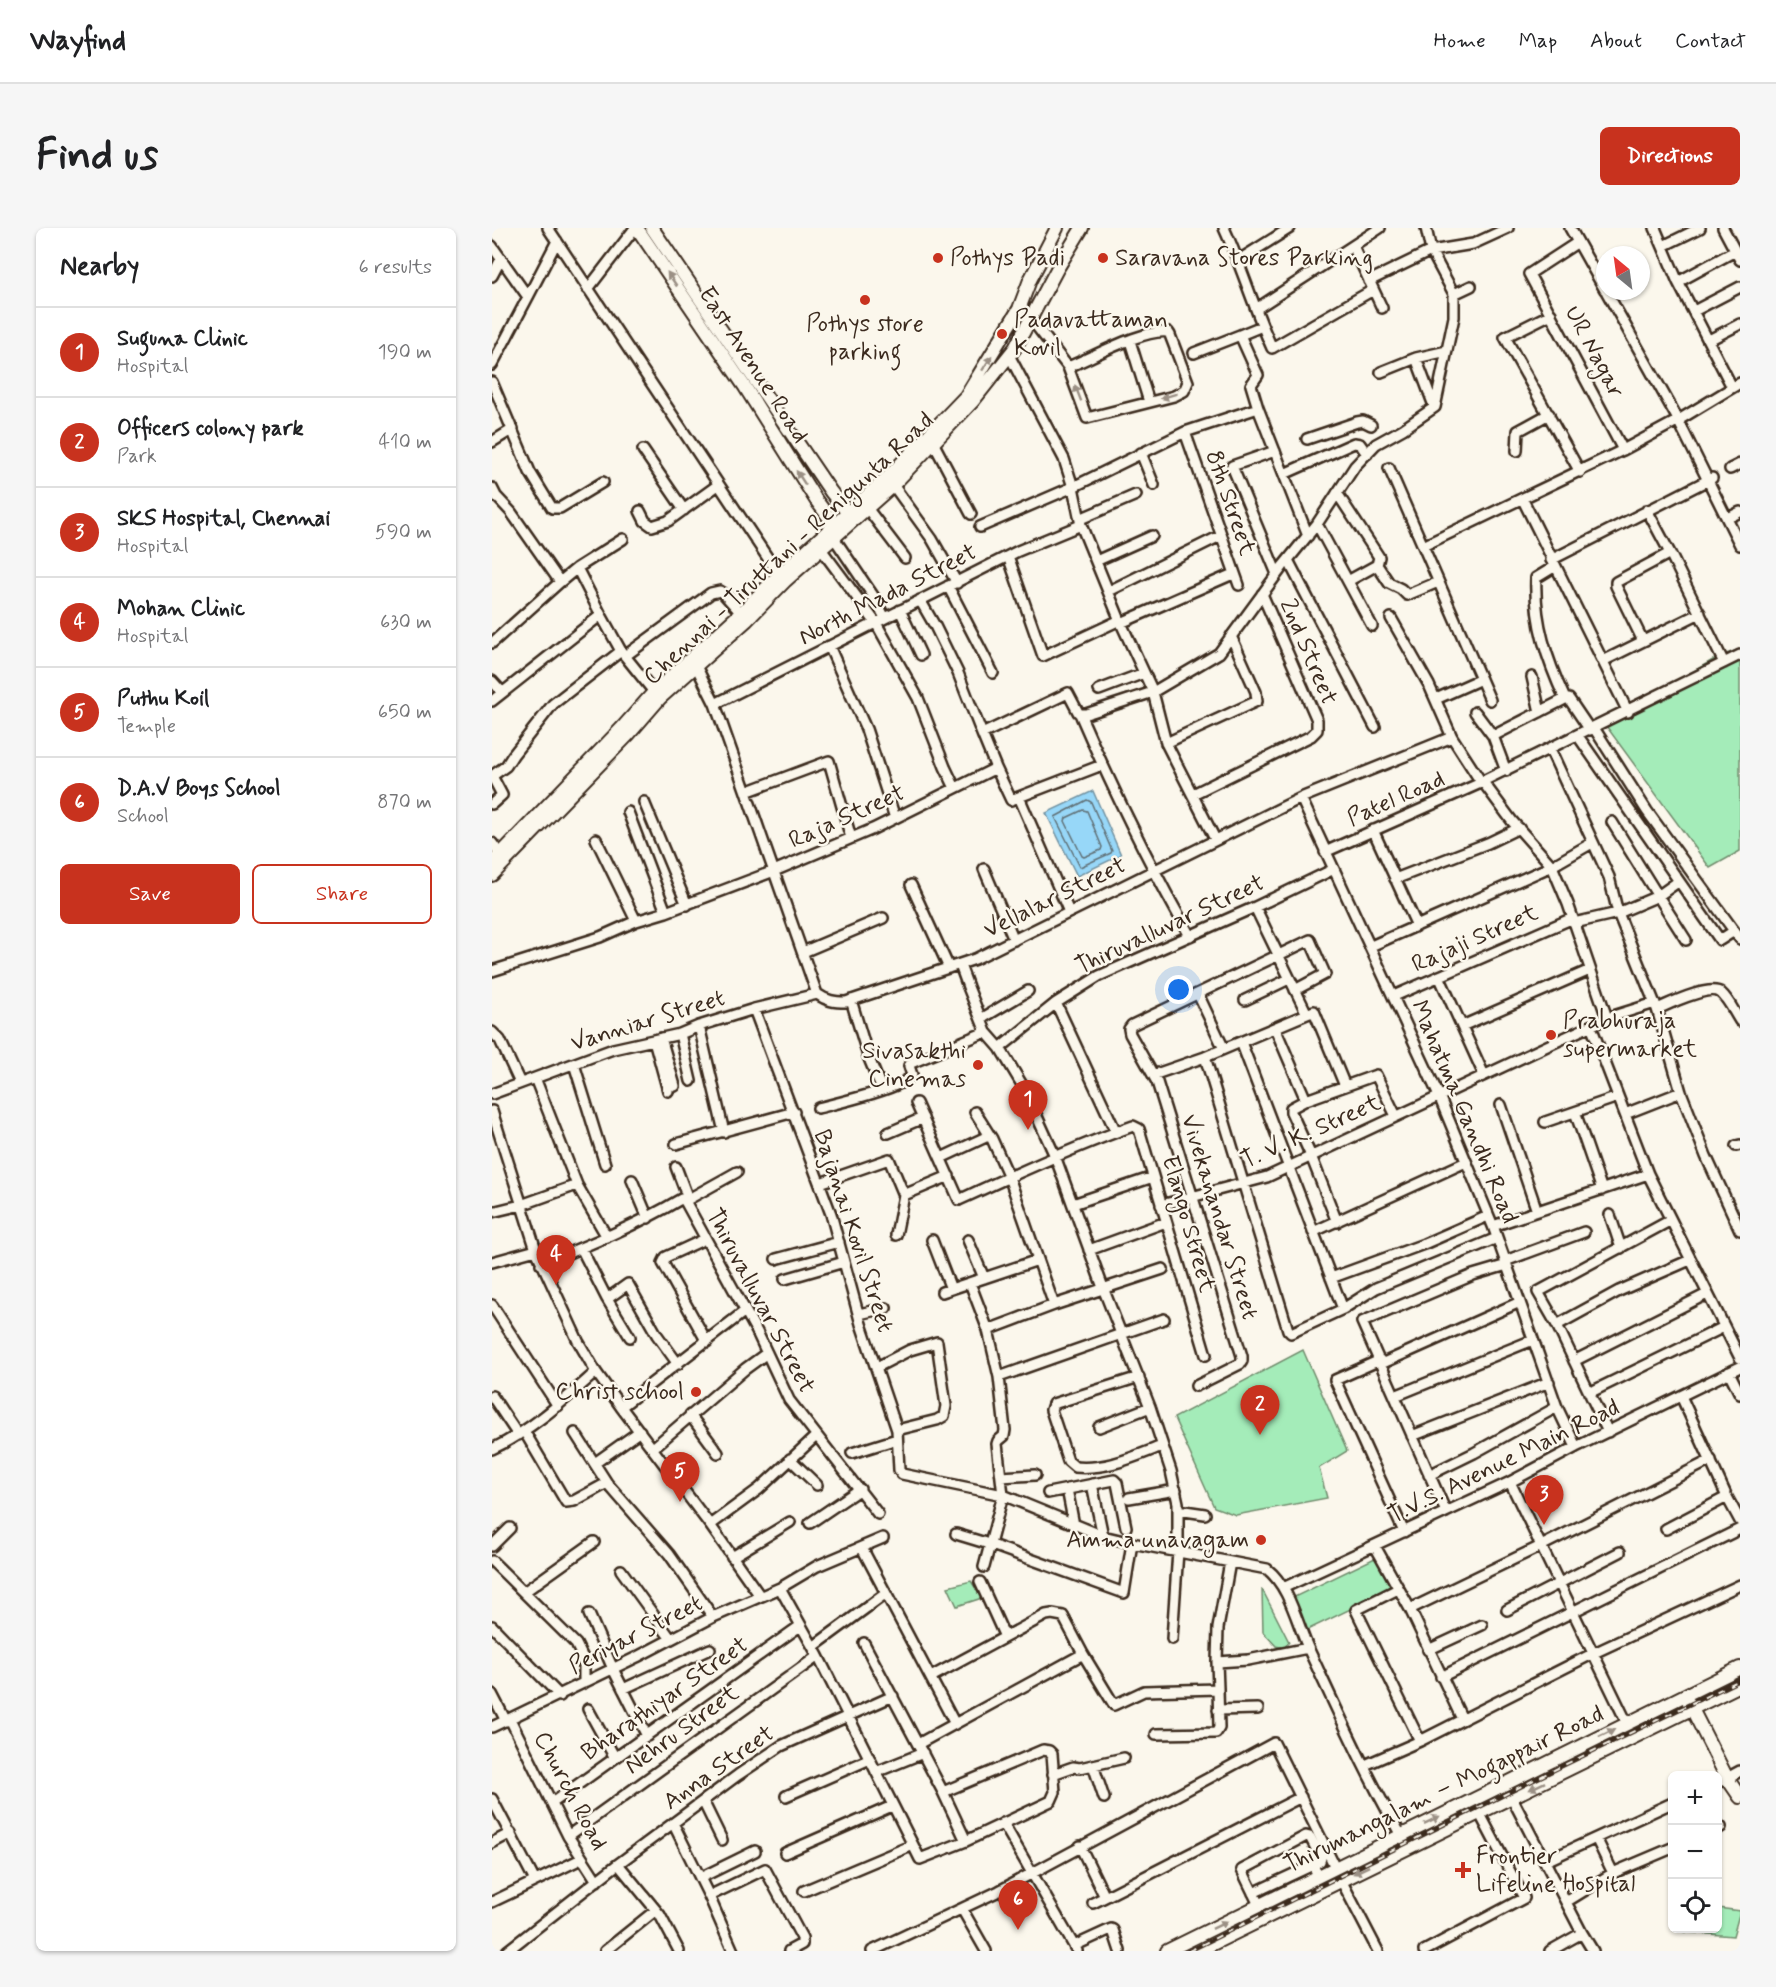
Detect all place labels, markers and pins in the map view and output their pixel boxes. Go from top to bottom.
place label: Pothys Padi [950,243,1065,274]
place label: Saravana Stores Parking [1115,243,1373,274]
marker: Pothys Padi [931,251,945,265]
marker: Saravana Stores Parking [1096,251,1110,265]
marker: Pothys store parking [858,293,872,307]
place label: Padavattaman Kovil [1014,305,1168,364]
place label: Pothys store parking [806,309,924,371]
marker: Padavattaman Kovil [995,327,1009,341]
place label: Prabhuraja supermarket [1563,1006,1697,1065]
marker: Prabhuraja supermarket [1544,1028,1558,1042]
place label: Sivasakthi Cinemas [862,1036,966,1095]
marker: Sivasakthi Cinemas [971,1058,985,1072]
pin: 1 [1008,1080,1048,1130]
pin: 4 [536,1236,576,1285]
place label: Christ school [555,1377,684,1408]
marker: Christ school [689,1385,703,1399]
pin: 2 [1240,1386,1280,1435]
pin: 5 [660,1452,699,1502]
pin: 3 [1524,1476,1564,1525]
place label: Amma unavagam [1066,1525,1249,1558]
marker: Amma unavagam [1254,1533,1268,1547]
place label: Frontier Lifeline Hospital [1476,1841,1635,1900]
marker: Frontier Lifeline Hospital [1454,1861,1472,1879]
pin: 6 [998,1880,1038,1930]

